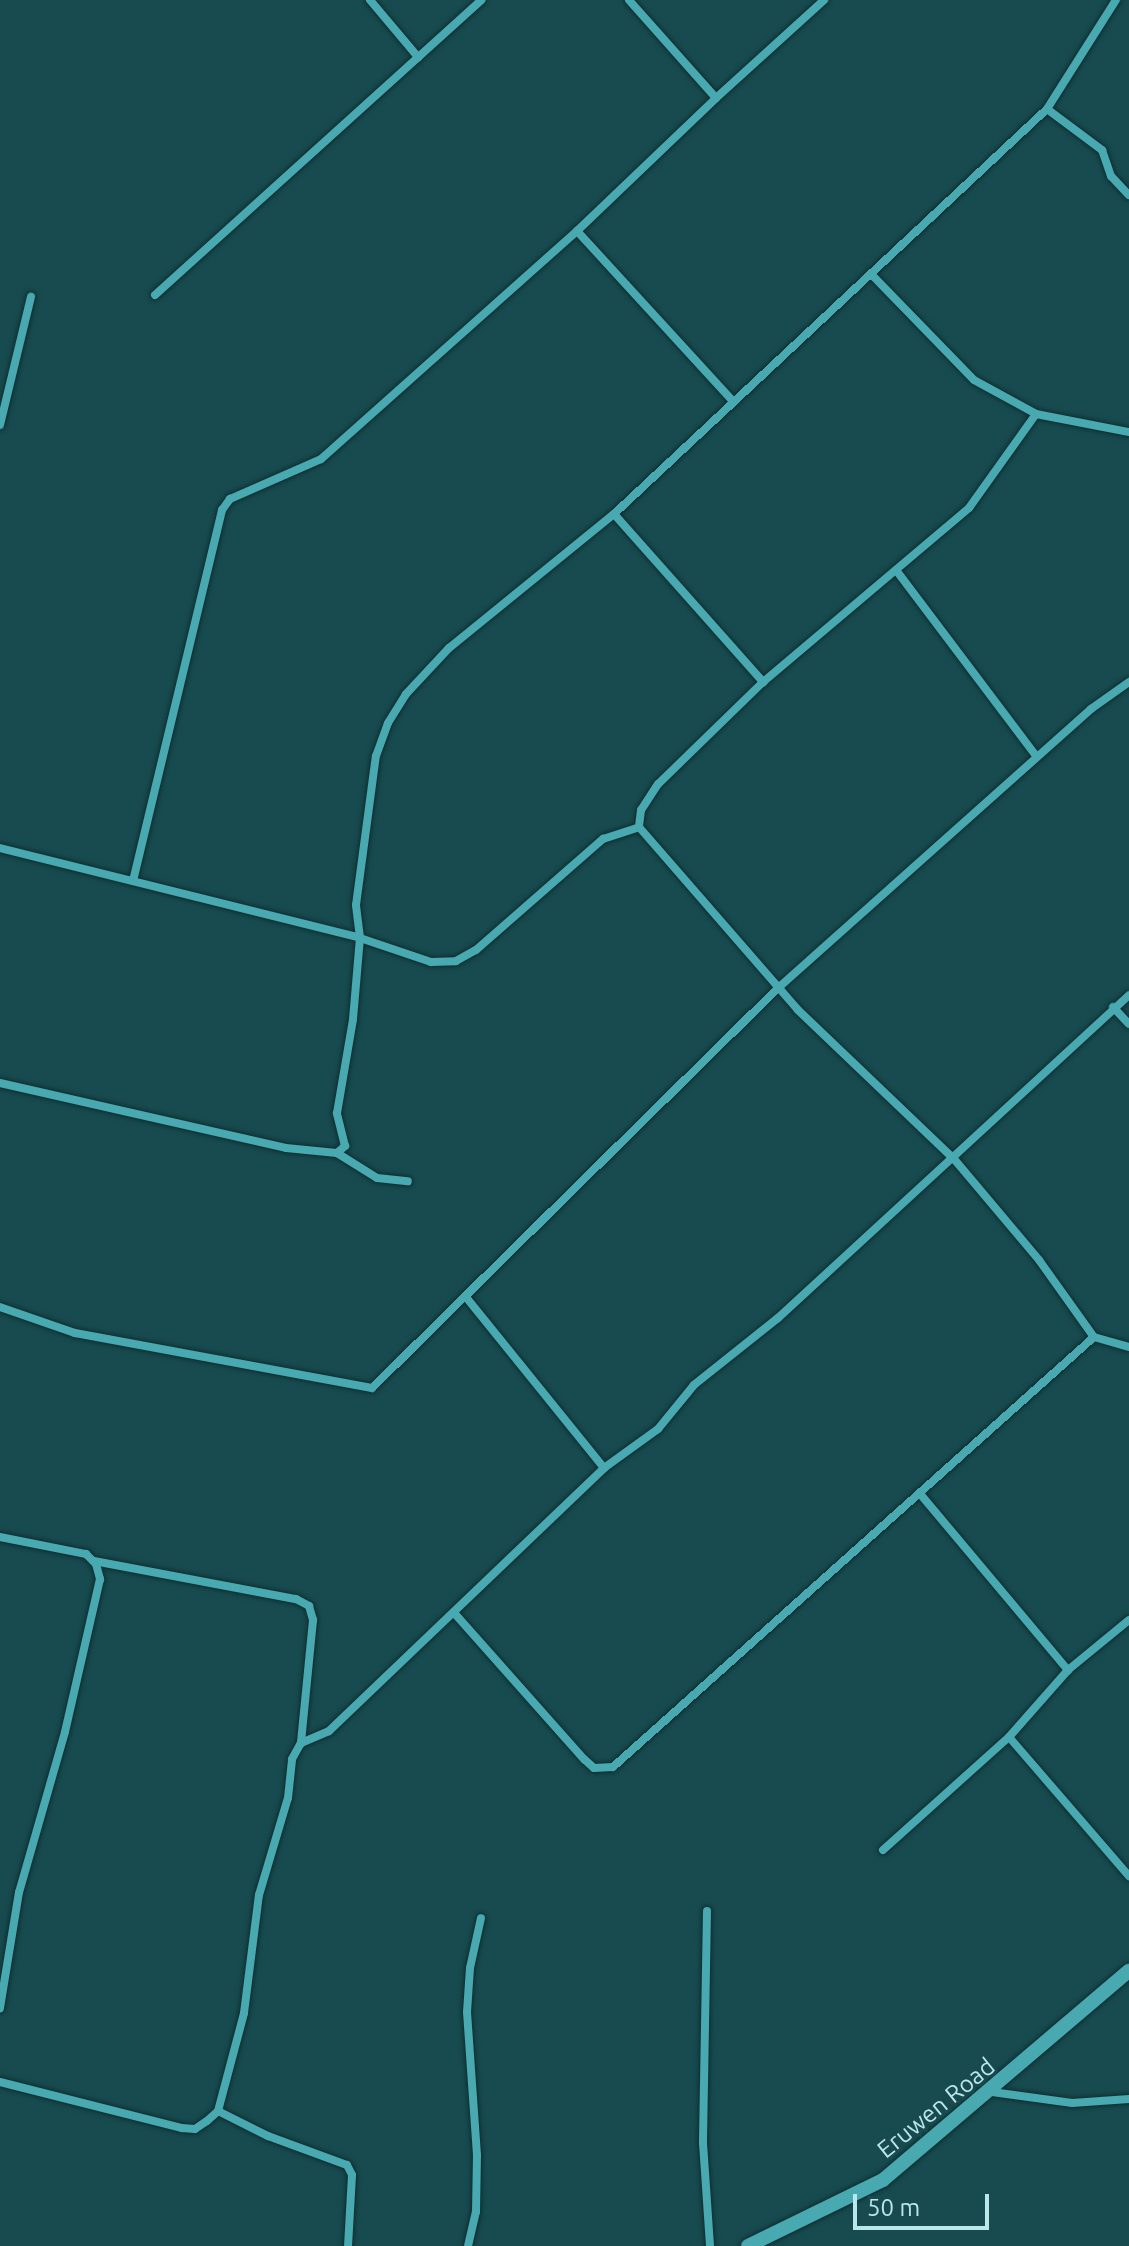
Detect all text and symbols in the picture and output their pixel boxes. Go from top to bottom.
street label: Eruwen Road [872,2052,1000,2164]
scale bar [857,2178,993,2228]
text: 50 m [867,2194,920,2221]

